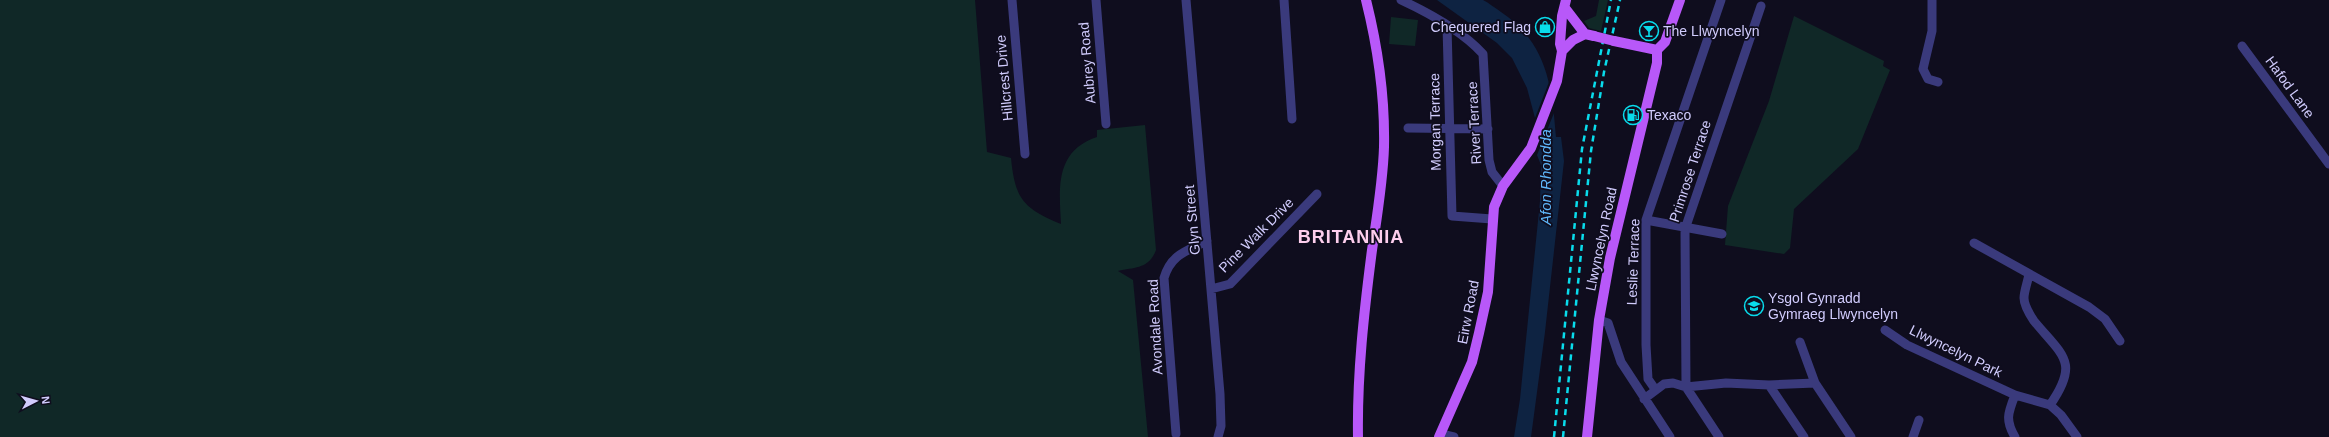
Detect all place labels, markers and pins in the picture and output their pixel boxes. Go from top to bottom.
shop icon: Chequered Flag [1534,16,1556,38]
place label: Chequered Flag [1431,19,1531,35]
bar icon: The Llwyncelyn [1638,20,1660,42]
place label: The Llwyncelyn [1663,23,1760,39]
fuel station icon: Texaco [1622,104,1644,126]
place label: Texaco [1647,107,1692,123]
place label: Ysgol Gynradd Gymraeg Llwyncelyn [1768,290,1898,322]
school or university icon: Ysgol Gynradd Gymraeg Llwyncelyn [1743,295,1765,317]

